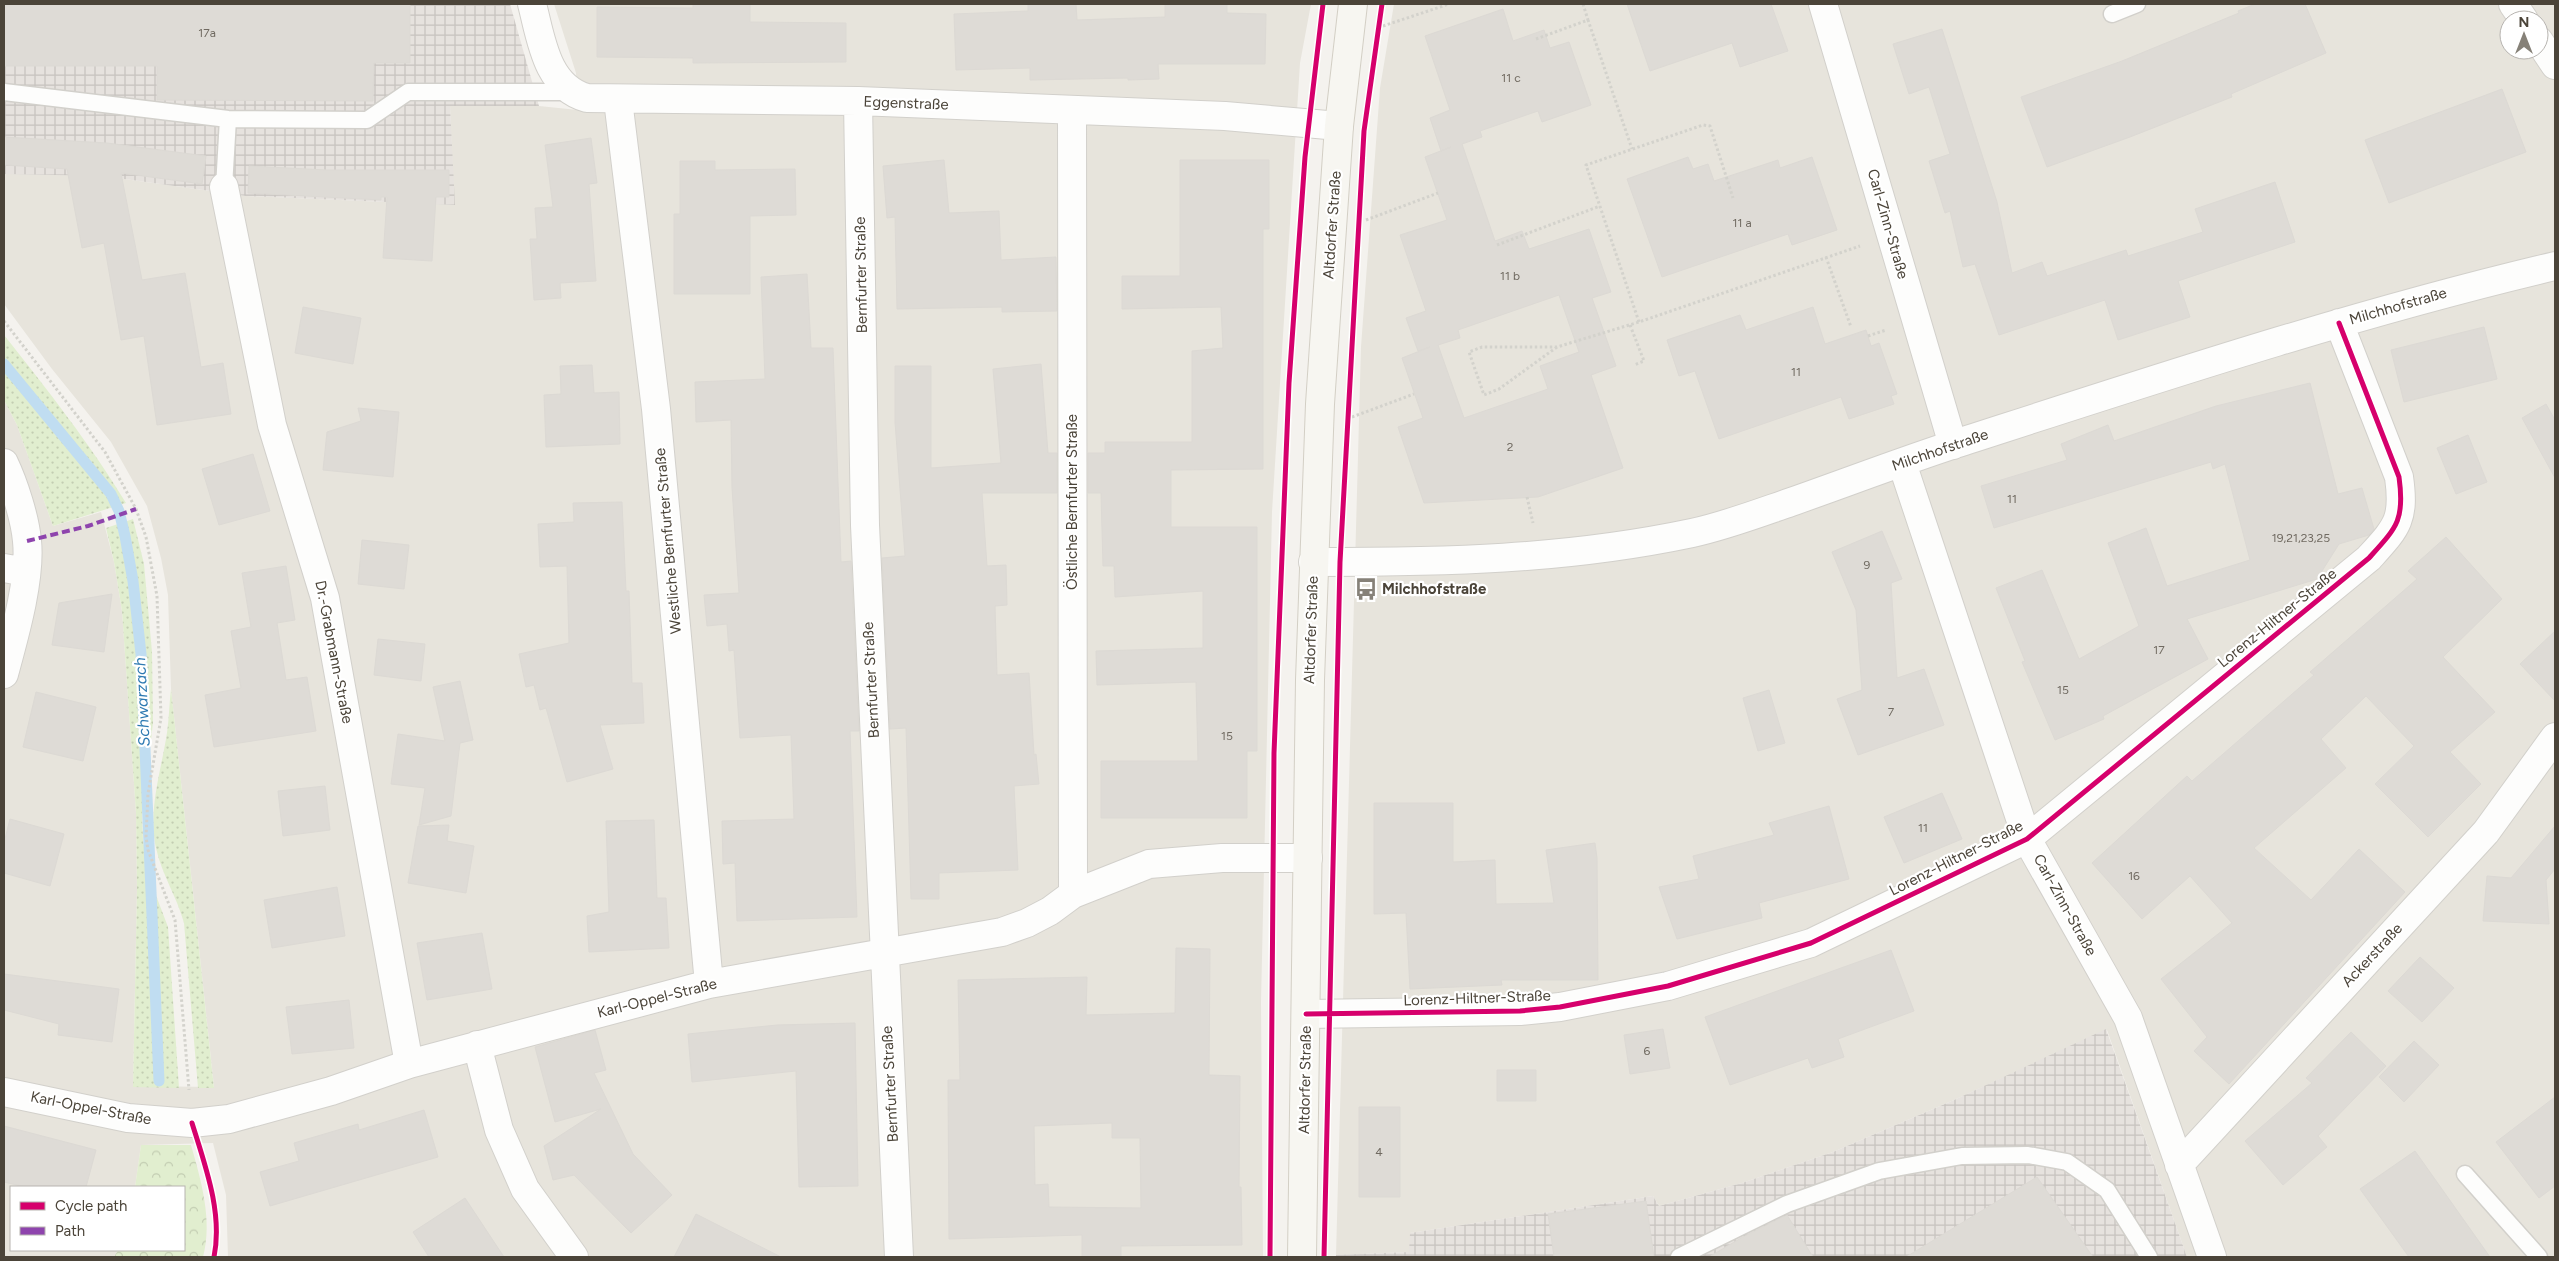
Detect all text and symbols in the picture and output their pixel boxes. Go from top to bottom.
north arrow [2499,10,2549,60]
text: N [2519,14,2529,31]
house number: 17a [198,26,216,40]
house number: 11 c [1501,71,1521,85]
street label: Eggenstraße [863,93,949,113]
street label: Carl-Zinn-Straße [1864,167,1912,281]
street label: Altdorfer Straße [1319,170,1345,280]
house number: 11 a [1733,216,1752,230]
street label: Bernfurter Straße [851,217,871,333]
house number: 11 b [1500,269,1520,283]
street label: Milchhofstraße [2347,283,2449,329]
house number: 11 [1791,365,1801,379]
street label: Östliche Bernfurter Straße [1063,414,1081,590]
street label: Milchhofstraße [1890,425,1990,475]
house number: 2 [1507,440,1513,454]
street label: Westliche Bernfurter Straße [651,447,685,635]
house number: 11 [2007,492,2017,506]
house number: 19,21,23,25 [2272,531,2330,545]
house number: 9 [1864,558,1871,572]
street label: Lorenz-Hiltner-Straße [2214,565,2340,671]
street label: Altdorfer Straße [1300,576,1322,684]
bus stop icon: Milchhofstraße [1353,576,1379,602]
street label: Dr.-Grabmann-Straße [311,579,357,725]
place label: Milchhofstraße [1382,580,1487,598]
street label: Bernfurter Straße [859,621,883,739]
house number: 17 [2153,643,2165,657]
water label: Schwarzach [130,657,154,747]
house number: 15 [2057,683,2069,697]
house number: 7 [1888,705,1895,719]
house number: 15 [1221,729,1233,743]
street label: Lorenz-Hiltner-Straße [1886,816,2026,900]
house number: 11 [1918,821,1928,835]
street label: Carl-Zinn-Straße [2030,851,2100,959]
house number: 16 [2128,869,2140,883]
street label: Ackerstraße [2338,919,2406,991]
street label: Karl-Oppel-Straße [595,974,719,1022]
street label: Lorenz-Hiltner-Straße [1403,986,1551,1010]
street label: Bernfurter Straße [878,1025,902,1143]
street label: Altdorfer Straße [1295,1026,1315,1134]
house number: 6 [1644,1044,1651,1058]
street label: Karl-Oppel-Straße [29,1087,153,1129]
house number: 4 [1375,1145,1383,1159]
legend [10,1186,185,1251]
text: Cycle path [55,1197,127,1215]
text: Path [55,1222,85,1240]

